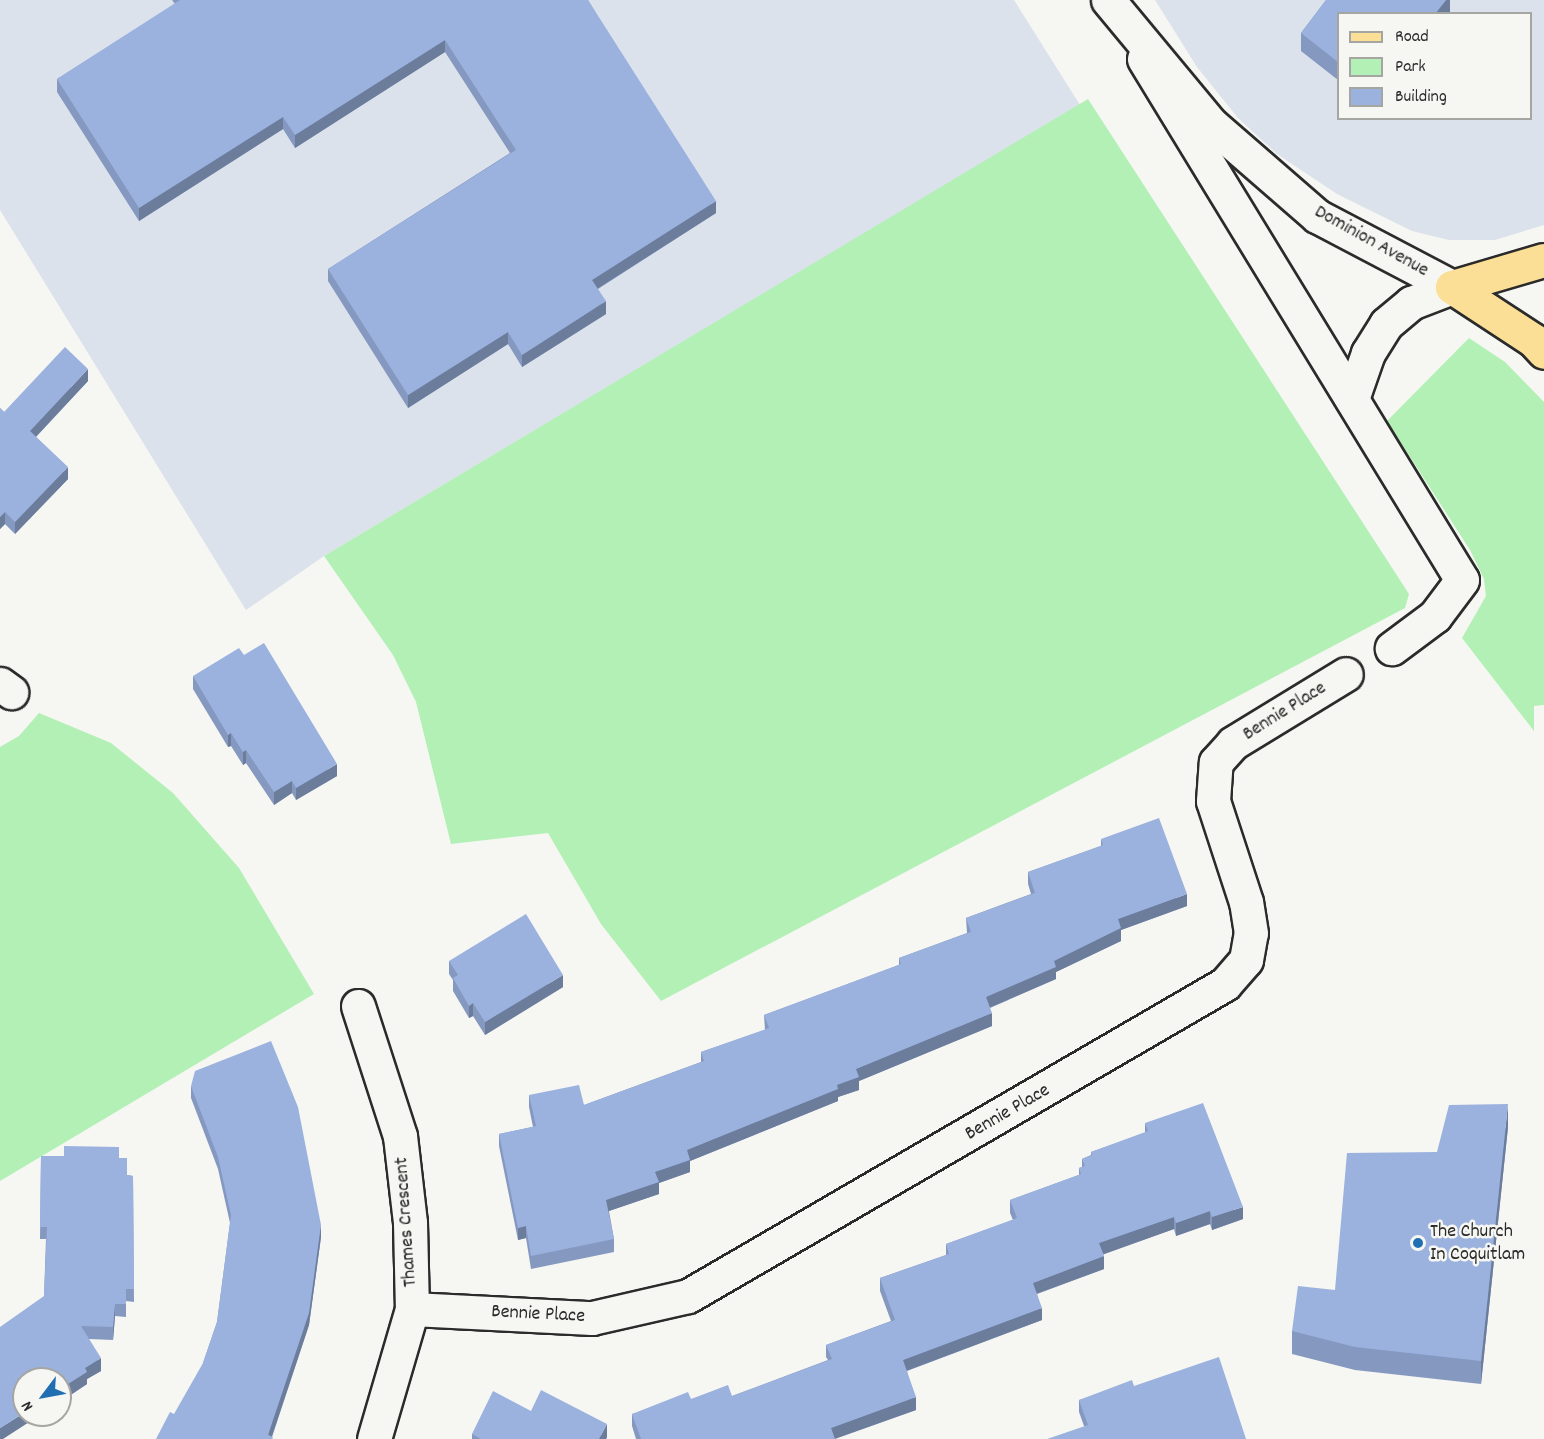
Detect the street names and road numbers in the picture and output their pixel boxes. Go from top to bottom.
street label: Dominion Avenue [1310,201,1432,283]
street label: Bennie Place [1239,677,1331,747]
street label: Bennie Place [961,1079,1055,1147]
street label: Thames Crescent [390,1156,424,1288]
street label: Bennie Place [491,1301,585,1329]

